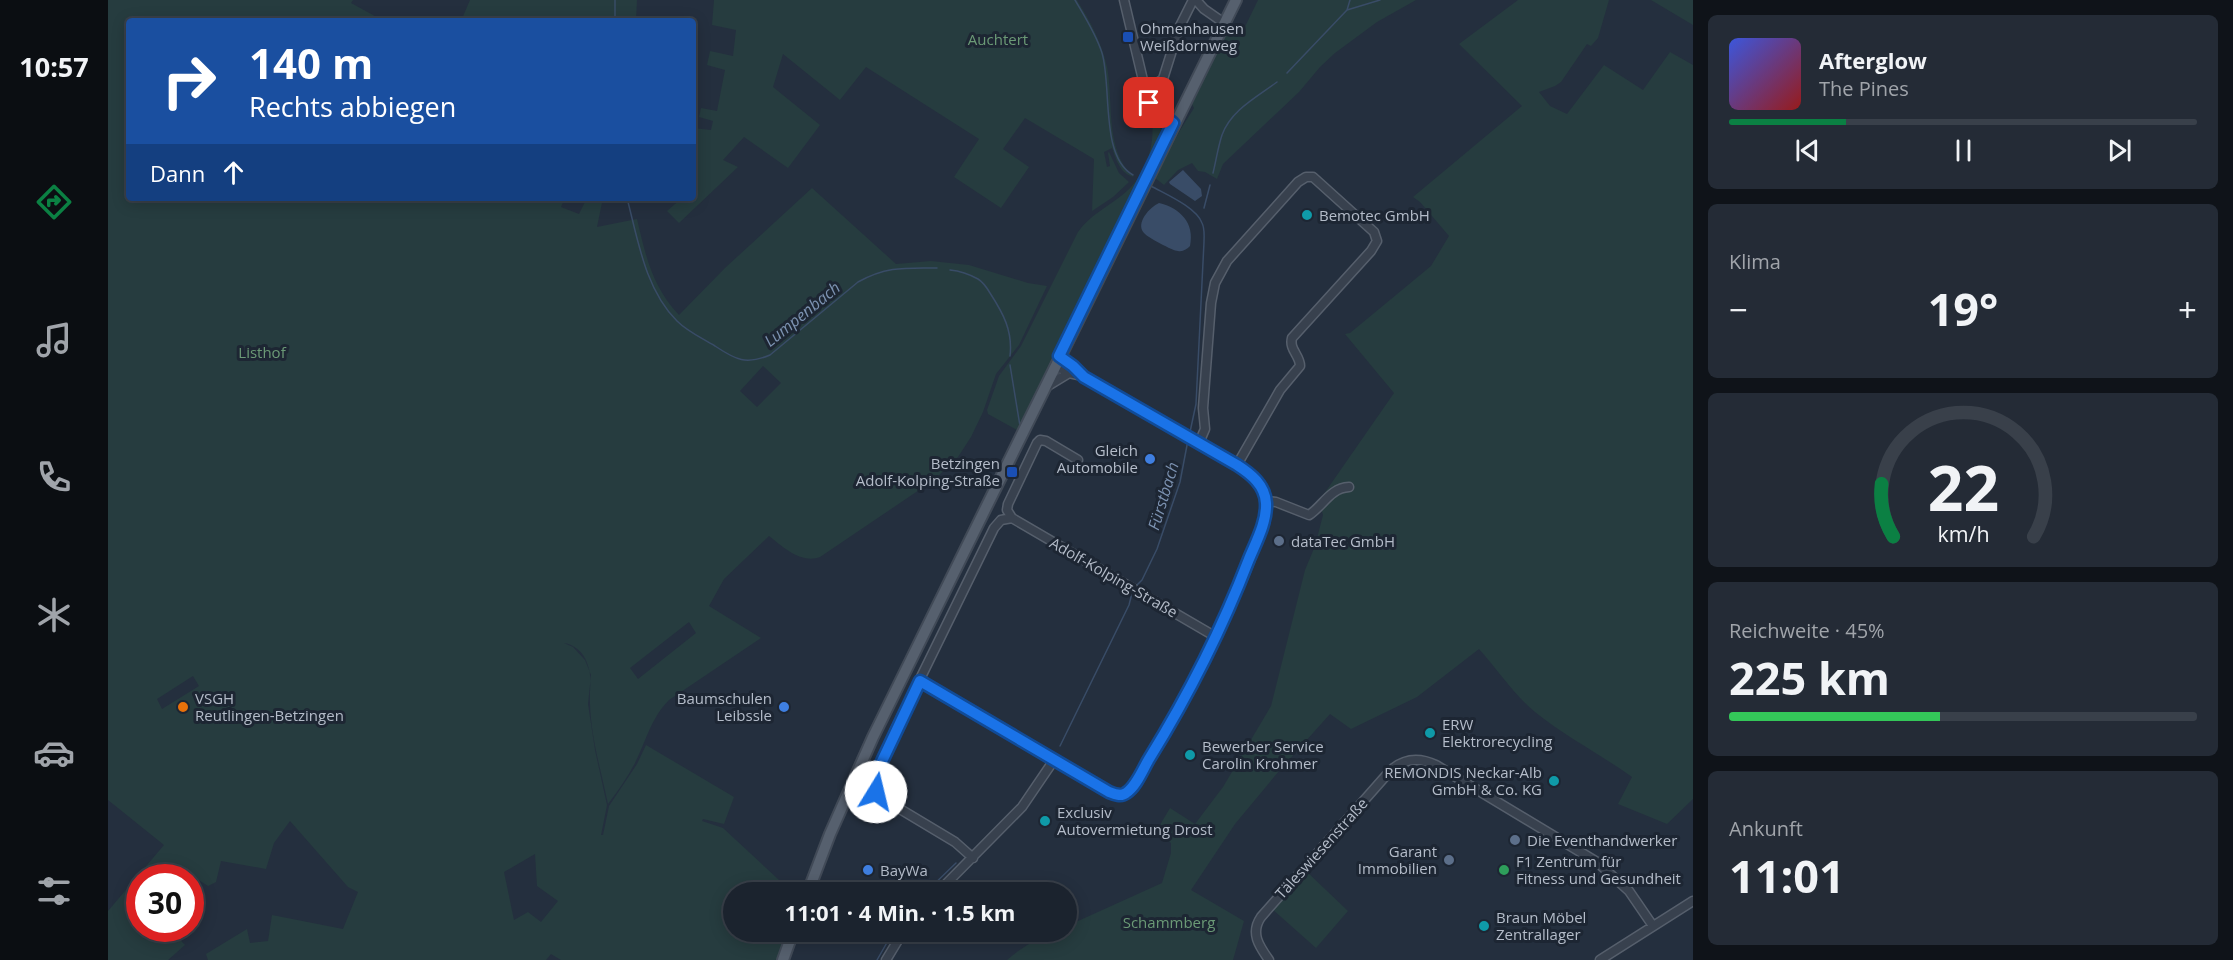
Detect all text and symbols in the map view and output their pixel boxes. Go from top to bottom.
place label: Ohmenhausen Weißdornweg [1140,18,1244,55]
park label: Auchtert [968,29,1028,49]
marker: Ohmenhausen Weißdornweg [1121,30,1135,44]
text: 140 m [249,34,373,91]
icon: right [150,42,228,120]
text: Afterglow [1819,45,1927,75]
text: 10:57 [19,48,89,85]
text: The Pines [1819,75,1909,102]
pin [1123,77,1174,128]
icon: arrive [1132,86,1165,119]
text: Rechts abbiegen [249,88,456,125]
icon: previous [1791,134,1824,167]
icon: pause [1947,134,1980,167]
icon: next [2103,134,2136,167]
icon: ahead [217,156,250,189]
text: Dann [150,158,205,188]
icon: directions [33,181,75,223]
place label: Bemotec GmbH [1319,205,1430,225]
marker: Bemotec GmbH [1300,208,1314,222]
text: Klima [1729,248,1781,275]
water label: Lumpenbach [759,276,845,352]
text: 19° [1928,278,1998,339]
text: − [1729,287,1748,332]
text: + [2178,287,2197,332]
icon: music [33,319,75,361]
park label: Listhof [238,342,287,362]
place label: Gleich Automobile [1057,440,1138,477]
text: 22 [1927,444,1999,529]
marker: Gleich Automobile [1143,452,1157,466]
place label: Betzingen Adolf-Kolping-Straße [856,453,1000,490]
icon: phone [33,456,75,498]
water label: Fürstbach [1142,459,1184,533]
marker: Betzingen Adolf-Kolping-Straße [1005,465,1019,479]
text: km/h [1937,519,1989,548]
place label: dataTec GmbH [1291,531,1395,551]
street label: Adolf-Kolping-Straße [1047,532,1181,622]
marker: dataTec GmbH [1272,534,1286,548]
icon: climate [33,594,75,636]
text: Reichweite · 45% [1729,617,1885,644]
text: 225 km [1729,647,1890,708]
place label: VSGH Reutlingen-Betzingen [195,688,344,725]
place label: Baumschulen Leibssle [677,688,772,725]
marker: VSGH Reutlingen-Betzingen [176,700,190,714]
marker: Baumschulen Leibssle [777,700,791,714]
place label: ERW Elektrorecycling [1442,714,1552,751]
marker: ERW Elektrorecycling [1423,726,1437,740]
icon: car [33,732,75,774]
place label: Bewerber Service Carolin Krohmer [1202,736,1324,773]
marker: Bewerber Service Carolin Krohmer [1183,748,1197,762]
position arrow [844,760,908,824]
place label: REMONDIS Neckar-Alb GmbH & Co. KG [1384,762,1542,799]
marker: REMONDIS Neckar-Alb GmbH & Co. KG [1547,774,1561,788]
street label: Täleswiesenstraße [1270,793,1372,903]
place label: Exclusiv Autovermietung Drost [1057,802,1213,839]
marker: Exclusiv Autovermietung Drost [1038,814,1052,828]
text: Ankunft [1729,815,1803,842]
place label: Die Eventhandwerker [1527,830,1677,850]
marker: Die Eventhandwerker [1508,833,1522,847]
place label: Garant Immobilien [1358,841,1437,878]
text: 11:01 [1729,845,1845,906]
place label: F1 Zentrum für Fitness und Gesundheit [1516,851,1681,888]
marker: Garant Immobilien [1442,853,1456,867]
place label: BayWa [880,860,928,880]
marker: BayWa [861,863,875,877]
marker: F1 Zentrum für Fitness und Gesundheit [1497,863,1511,877]
speed limit sign: 30 [126,864,204,942]
icon: filters [33,870,75,912]
text: 11:01 · 4 Min. · 1.5 km [785,897,1015,927]
place label: Braun Möbel Zentrallager [1496,907,1586,944]
park label: Schammberg [1123,912,1215,932]
marker: Braun Möbel Zentrallager [1477,919,1491,933]

